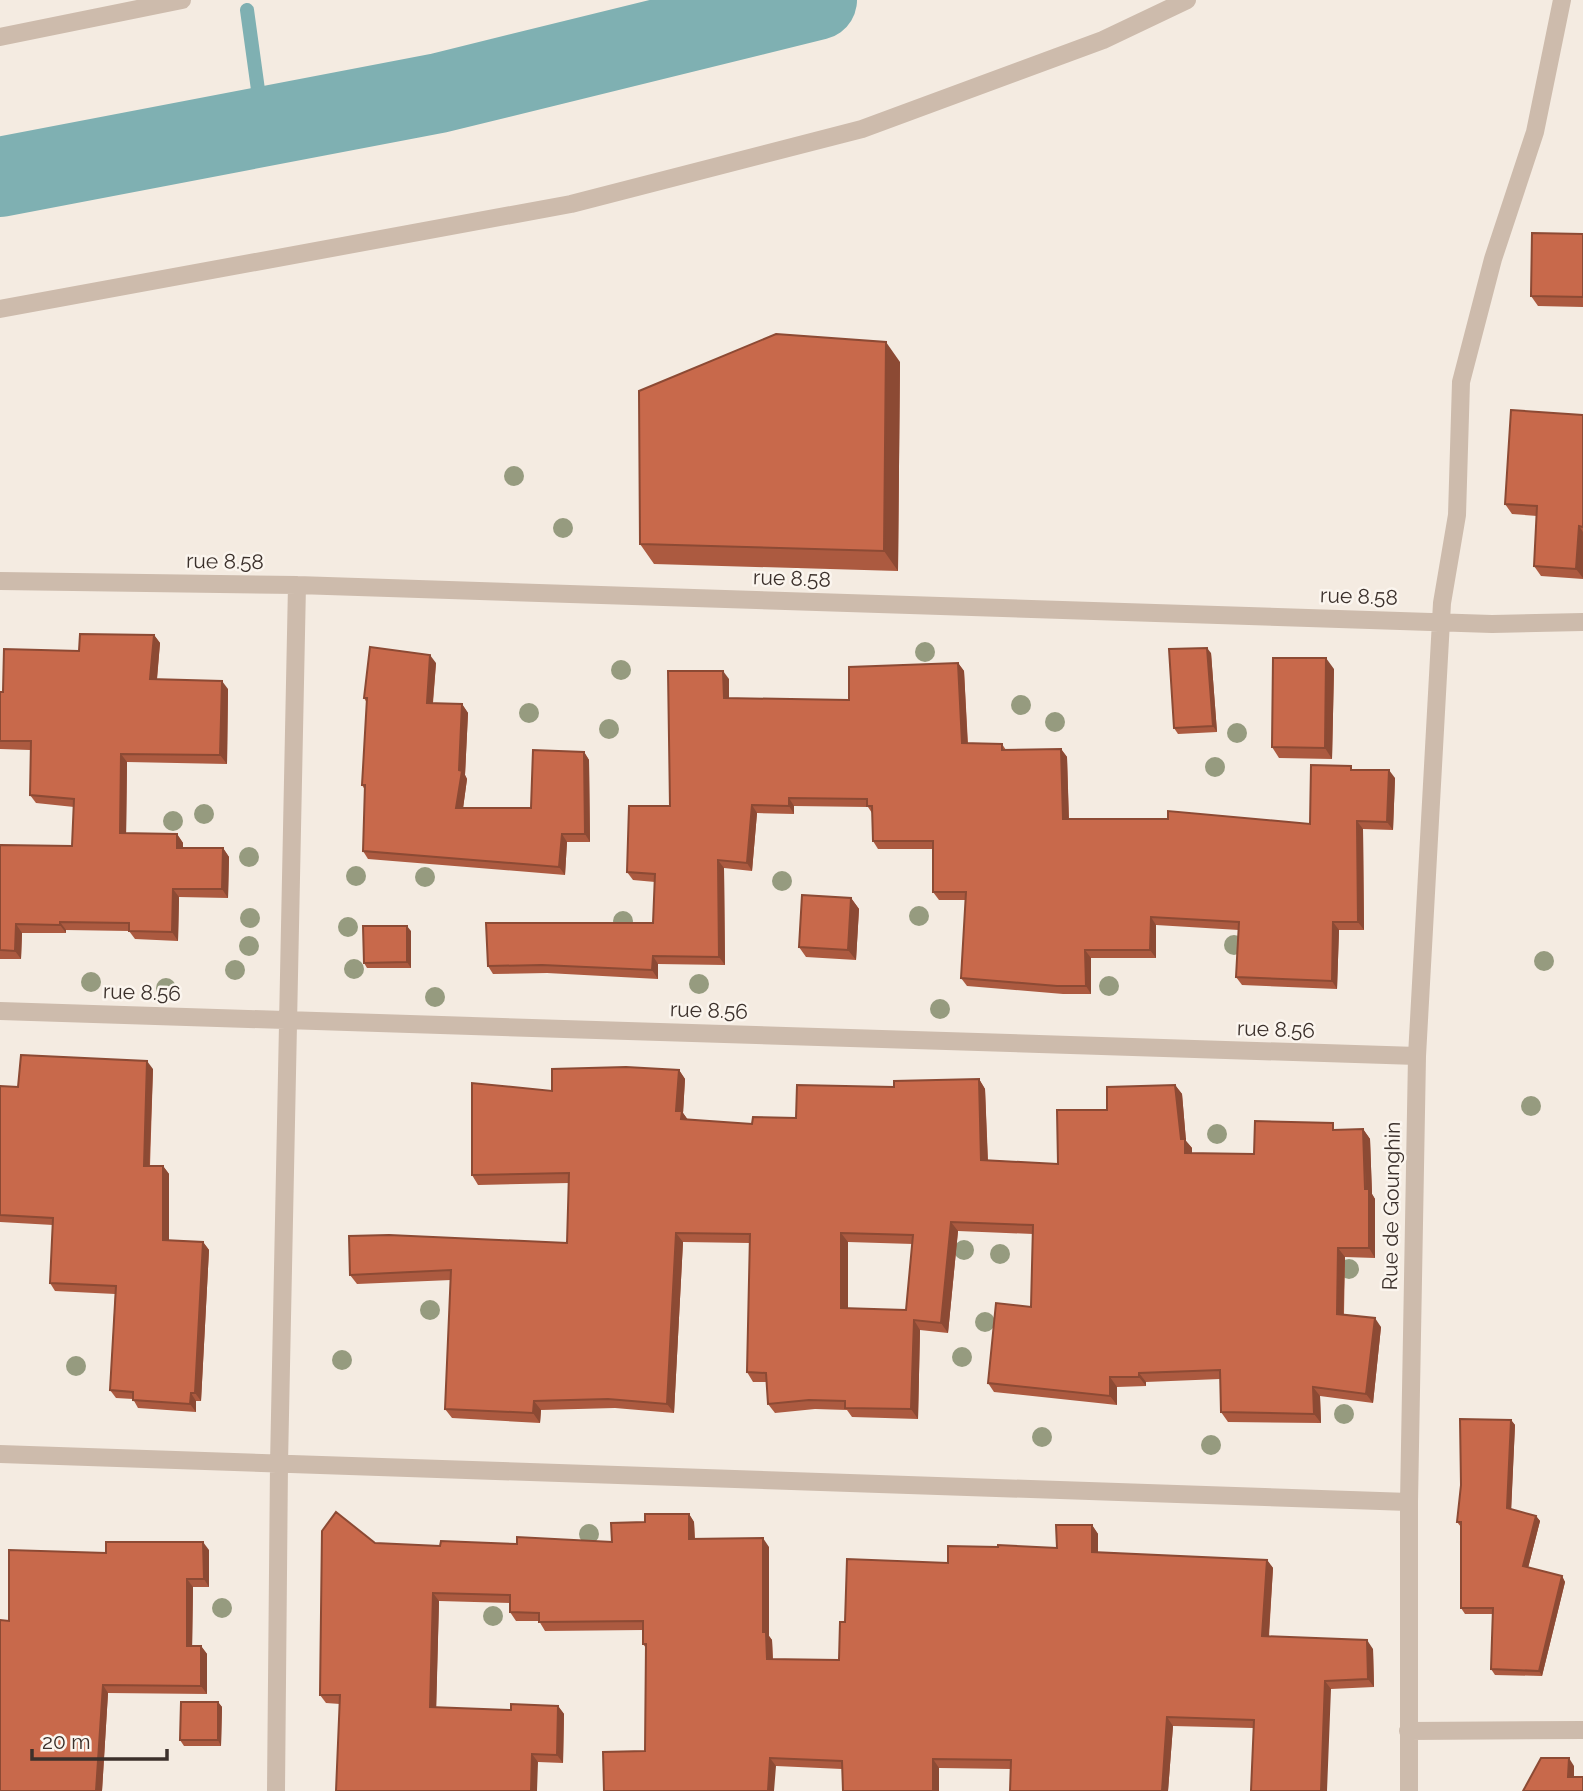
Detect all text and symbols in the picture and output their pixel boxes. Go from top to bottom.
street label: rue 8.58 [186,548,264,574]
street label: rue 8.58 [753,564,831,592]
street label: rue 8.58 [1320,582,1398,610]
street label: rue 8.56 [103,978,181,1006]
street label: rue 8.56 [670,996,748,1024]
street label: rue 8.56 [1237,1015,1315,1043]
street label: Rue de Gounghin [1377,1121,1405,1291]
scale bar [32,1718,166,1762]
text: 20 m [42,1729,90,1754]

